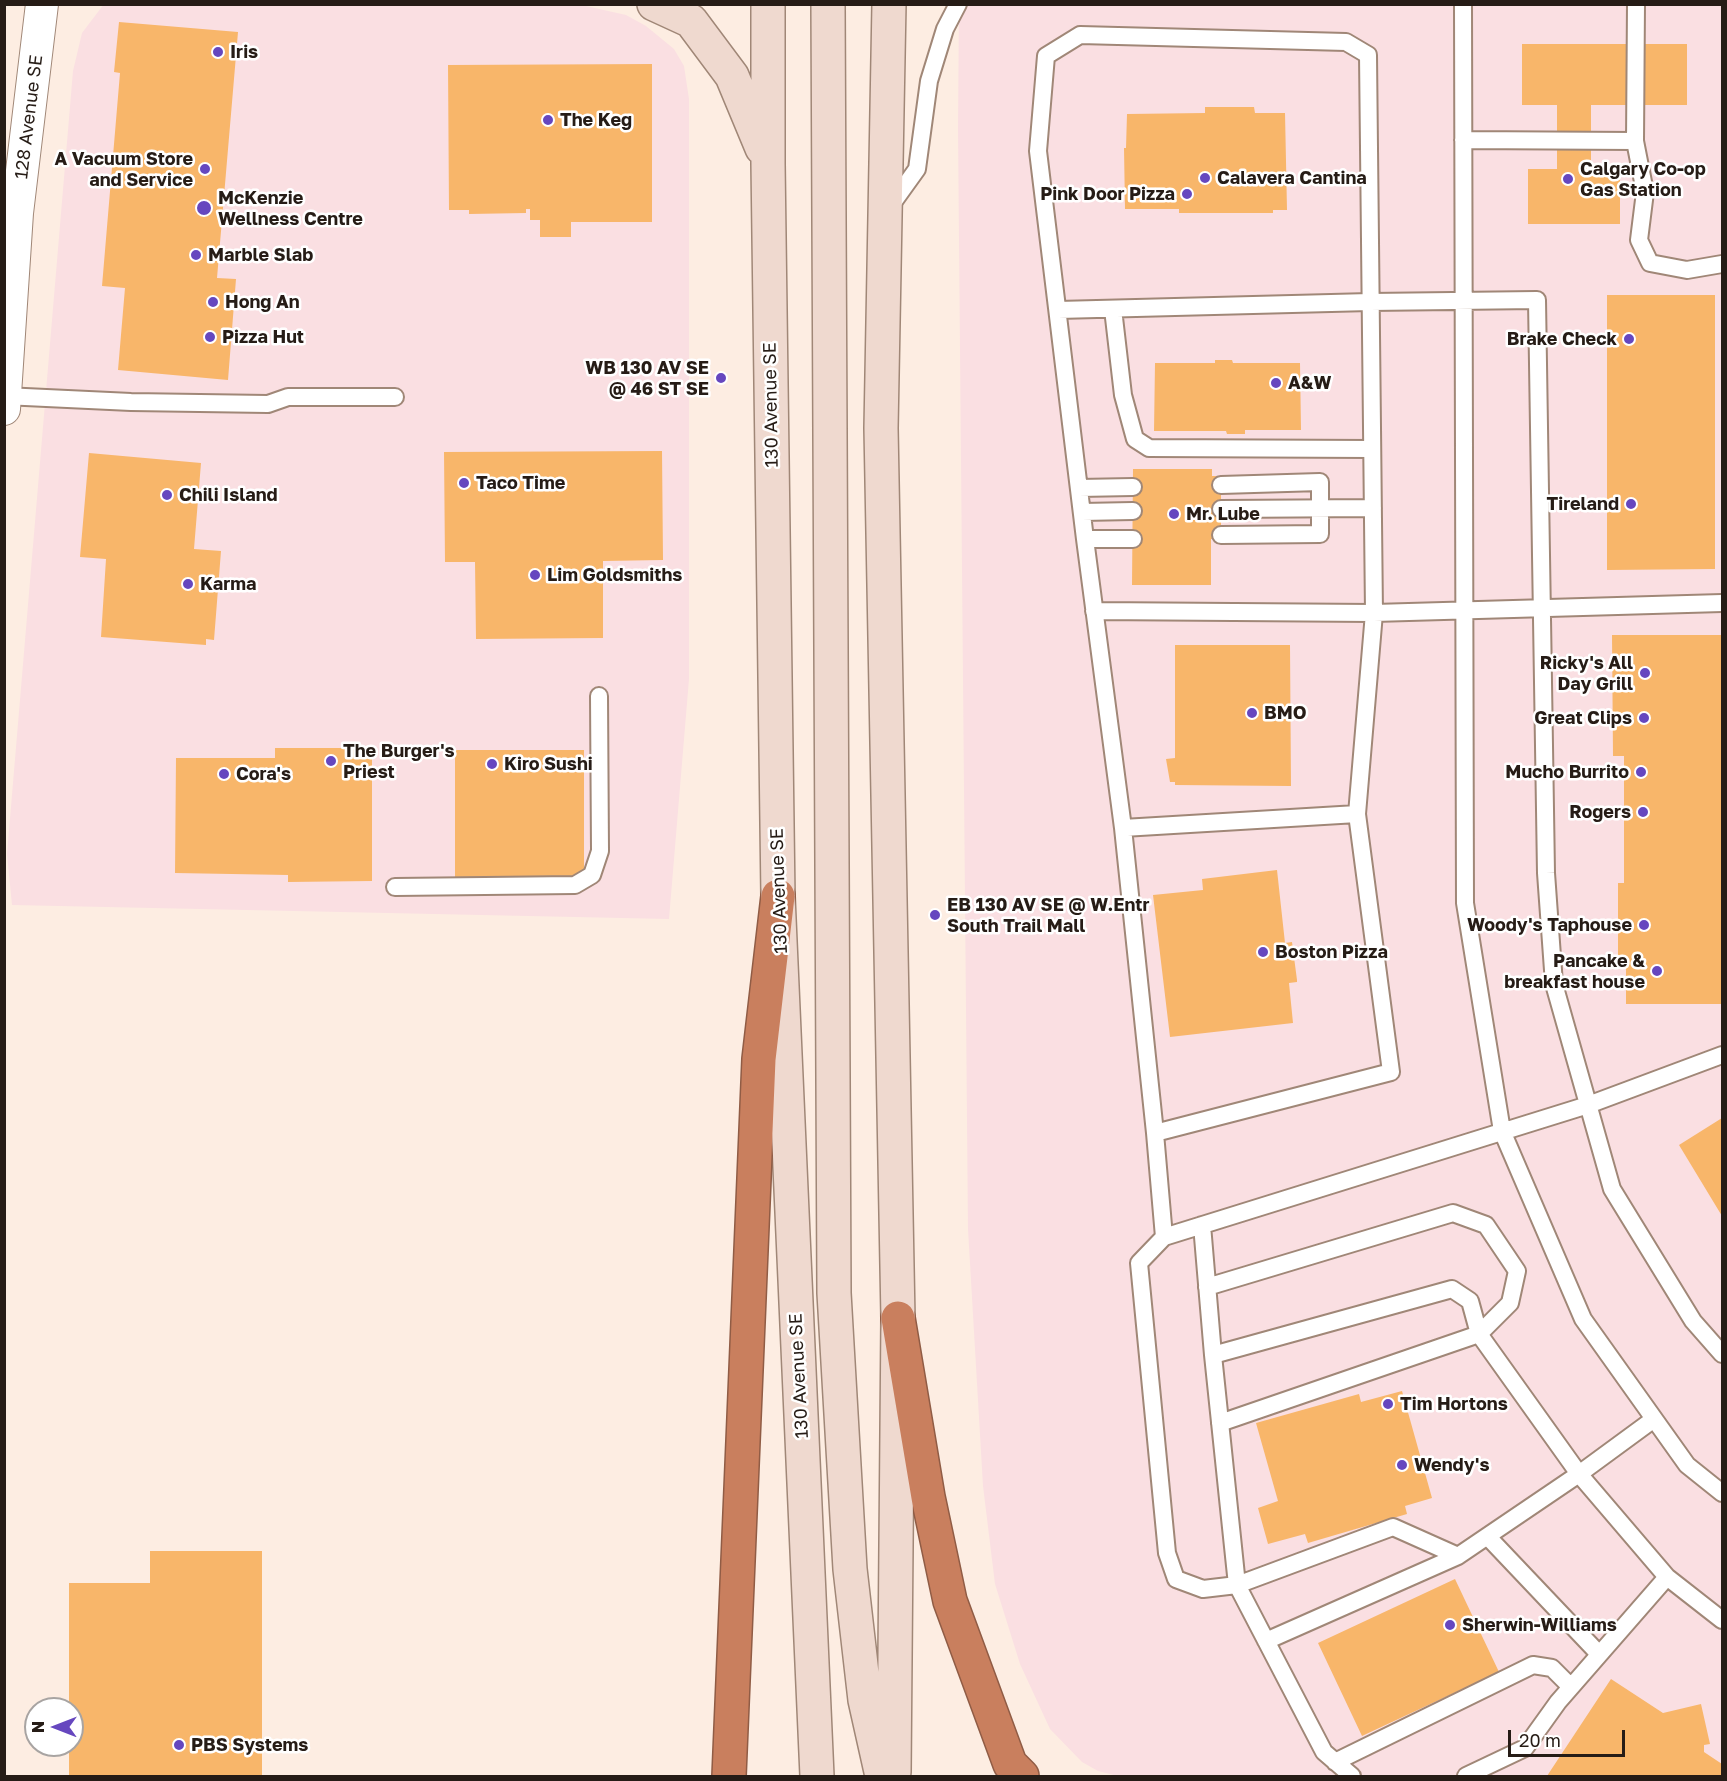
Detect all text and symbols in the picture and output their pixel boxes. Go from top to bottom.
place label: Iris [230,41,258,63]
marker: Iris [211,45,225,59]
street label: 128 Avenue SE [11,54,47,180]
place label: The Keg [560,109,632,131]
marker: The Keg [541,113,555,127]
place label: A Vacuum Store and Service [54,148,193,190]
place label: Calgary Co-op Gas Station [1580,158,1706,201]
marker: A Vacuum Store and Service [198,162,212,176]
place label: Calavera Cantina [1217,167,1367,189]
marker: Calavera Cantina [1198,171,1212,185]
marker: Calgary Co-op Gas Station [1561,172,1575,186]
place label: Pink Door Pizza [1040,183,1175,205]
place label: McKenzie Wellness Centre [218,187,363,230]
marker: Pink Door Pizza [1180,187,1194,201]
marker: McKenzie Wellness Centre [195,199,213,217]
place label: Marble Slab [208,244,313,266]
marker: Marble Slab [189,248,203,262]
place label: Hong An [225,291,300,313]
marker: Hong An [206,295,220,309]
place label: Pizza Hut [222,326,304,348]
place label: Brake Check [1507,328,1617,350]
marker: Pizza Hut [203,330,217,344]
marker: Brake Check [1622,332,1636,346]
street label: 130 Avenue SE [759,342,783,468]
place label: WB 130 AV SE @ 46 ST SE [585,357,709,400]
marker: WB 130 AV SE @ 46 ST SE [714,371,728,385]
place label: A&W [1288,372,1332,394]
marker: A&W [1269,376,1283,390]
place label: Taco Time [476,472,565,494]
marker: Taco Time [457,476,471,490]
place label: Chili Island [179,484,278,506]
marker: Chili Island [160,488,174,502]
place label: Tireland [1547,493,1619,515]
marker: Tireland [1624,497,1638,511]
place label: Mr. Lube [1186,503,1260,525]
marker: Mr. Lube [1167,507,1181,521]
place label: Lim Goldsmiths [547,564,682,586]
marker: Lim Goldsmiths [528,568,542,582]
place label: Karma [200,573,257,595]
marker: Karma [181,577,195,591]
place label: Ricky's All Day Grill [1540,652,1633,694]
marker: Ricky's All Day Grill [1638,666,1652,680]
place label: BMO [1264,702,1307,724]
marker: BMO [1245,706,1259,720]
place label: Great Clips [1534,707,1632,729]
marker: Great Clips [1637,711,1651,725]
place label: The Burger's Priest [343,740,455,783]
place label: Kiro Sushi [504,753,593,775]
marker: The Burger's Priest [324,754,338,768]
marker: Kiro Sushi [485,757,499,771]
place label: Mucho Burrito [1505,761,1629,783]
place label: Cora's [236,763,291,785]
marker: Mucho Burrito [1634,765,1648,779]
marker: Cora's [217,767,231,781]
place label: Rogers [1569,801,1631,823]
marker: Rogers [1636,805,1650,819]
street label: 130 Avenue SE [766,828,792,954]
place label: EB 130 AV SE @ W.Entr South Trail Mall [947,894,1150,936]
marker: EB 130 AV SE @ W.Entr South Trail Mall [928,908,942,922]
place label: Woody's Taphouse [1467,914,1632,936]
marker: Woody's Taphouse [1637,918,1651,932]
place label: Boston Pizza [1275,941,1388,963]
marker: Boston Pizza [1256,945,1270,959]
place label: Pancake & breakfast house [1504,950,1645,992]
marker: Pancake & breakfast house [1650,964,1664,978]
street label: 130 Avenue SE [785,1313,813,1439]
place label: Tim Hortons [1400,1393,1508,1415]
marker: Tim Hortons [1381,1397,1395,1411]
place label: Wendy's [1414,1454,1489,1476]
marker: Wendy's [1395,1458,1409,1472]
place label: Sherwin-Williams [1462,1614,1617,1636]
marker: Sherwin-Williams [1443,1618,1457,1632]
north arrow [24,1697,84,1757]
scale bar [1511,1718,1628,1756]
text: N [28,1721,48,1733]
text: 20 m [1519,1729,1561,1751]
place label: PBS Systems [191,1734,308,1756]
marker: PBS Systems [172,1738,186,1752]

